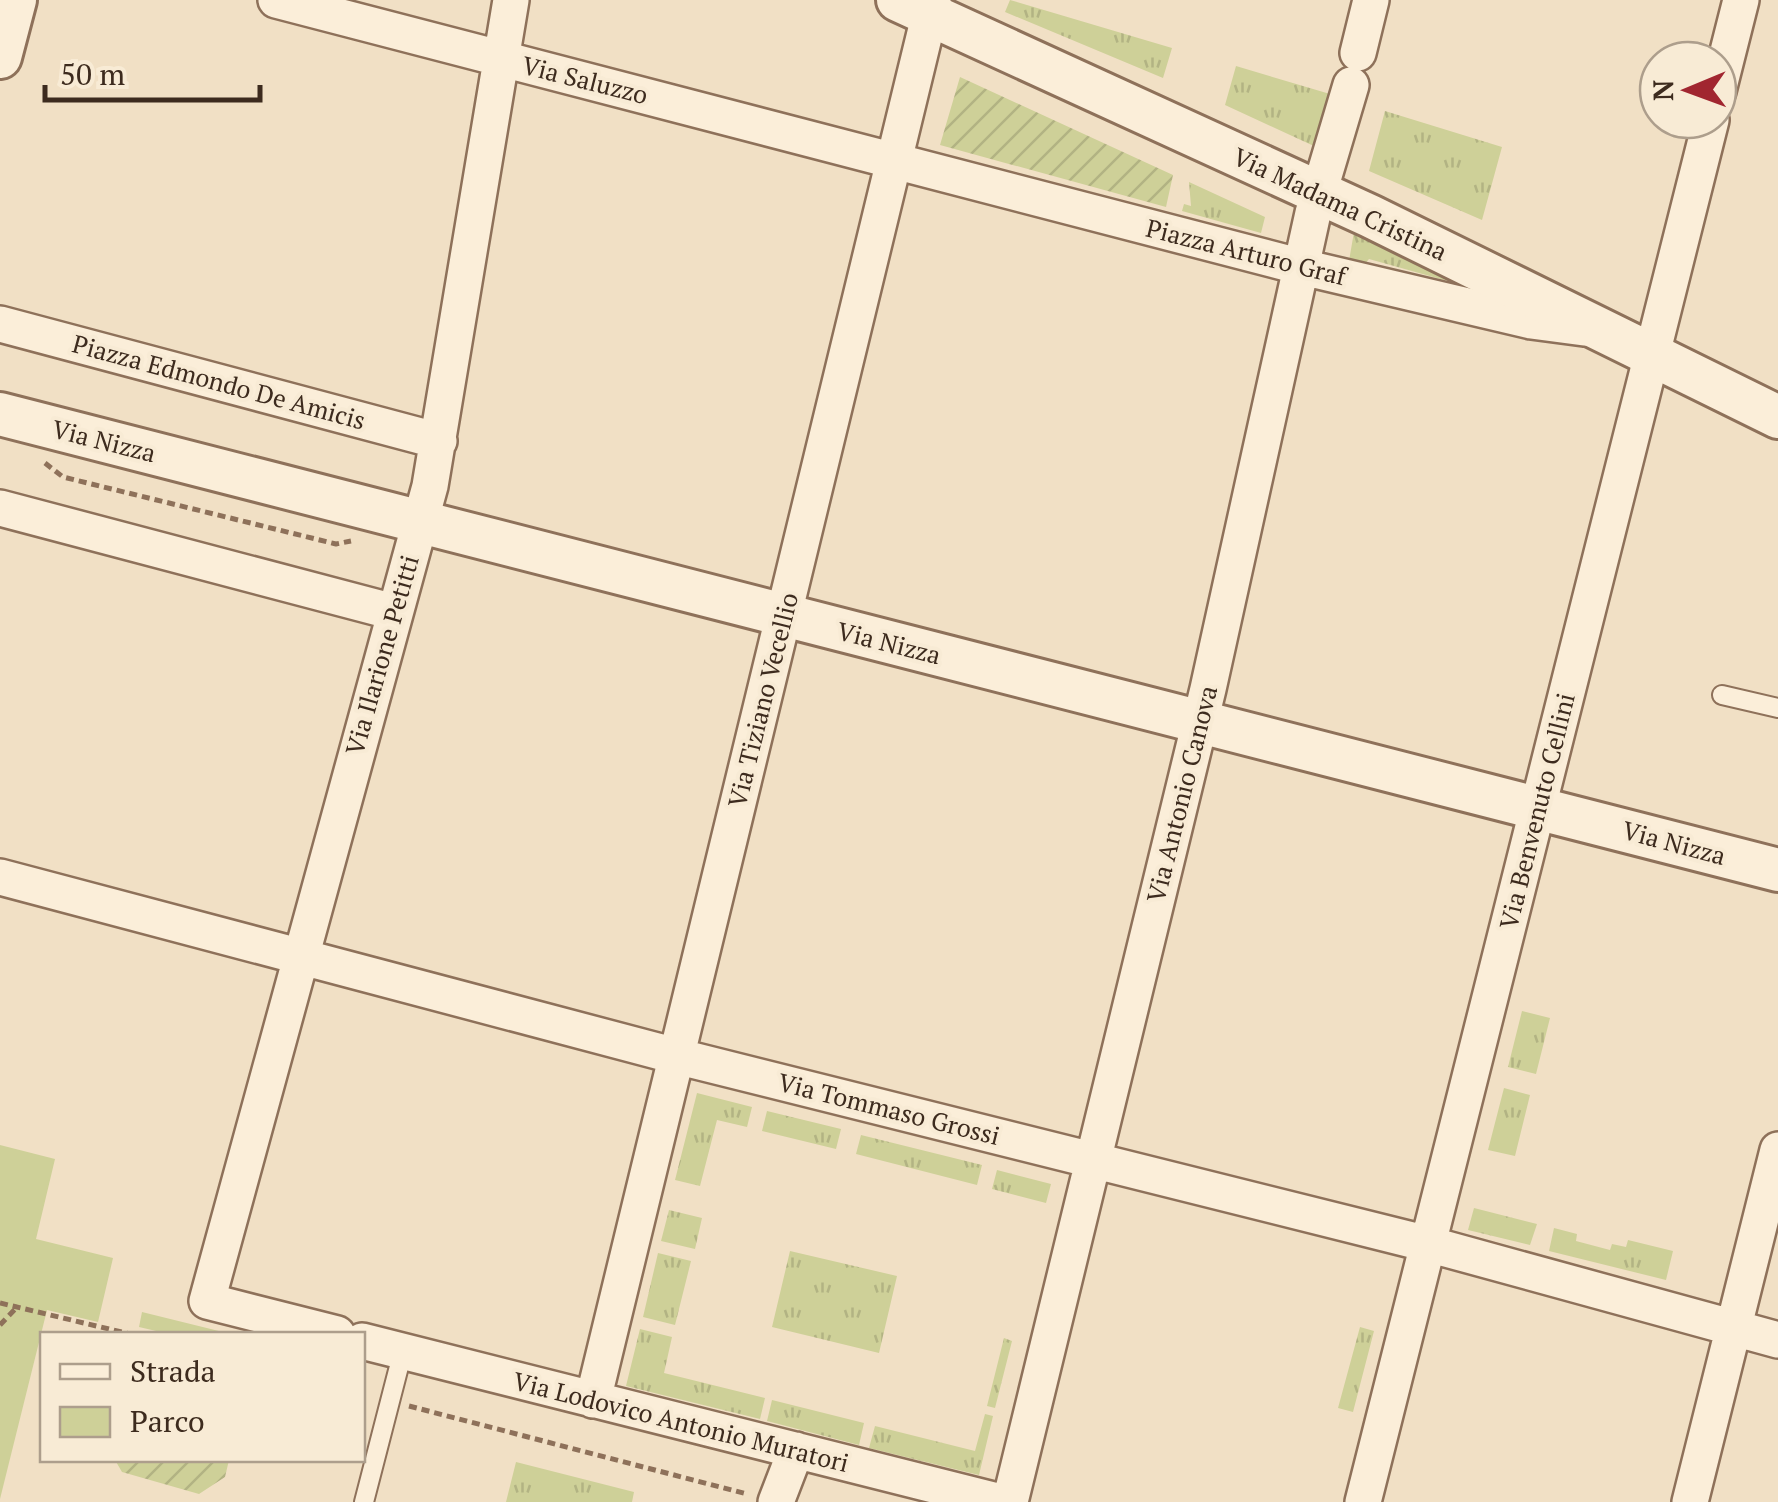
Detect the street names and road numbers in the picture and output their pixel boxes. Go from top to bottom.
street label: Via Saluzzo [519,48,651,111]
street label: Via Madama Cristina [1228,139,1453,268]
street label: Piazza Arturo Graf [1143,211,1351,293]
street label: Piazza Edmondo De Amicis [69,326,369,437]
street label: Via Nizza [49,412,160,469]
street label: Via Ilarione Petitti [337,551,426,759]
street label: Via Tiziano Vecellio [720,589,805,811]
street label: Via Nizza [834,614,945,671]
street label: Via Antonio Canova [1139,682,1225,906]
street label: Via Benvenuto Cellini [1491,689,1582,932]
street label: Via Nizza [1619,813,1730,872]
street label: Via Tommaso Grossi [775,1065,1003,1152]
street label: Via Lodovico Antonio Muratori [510,1364,852,1479]

